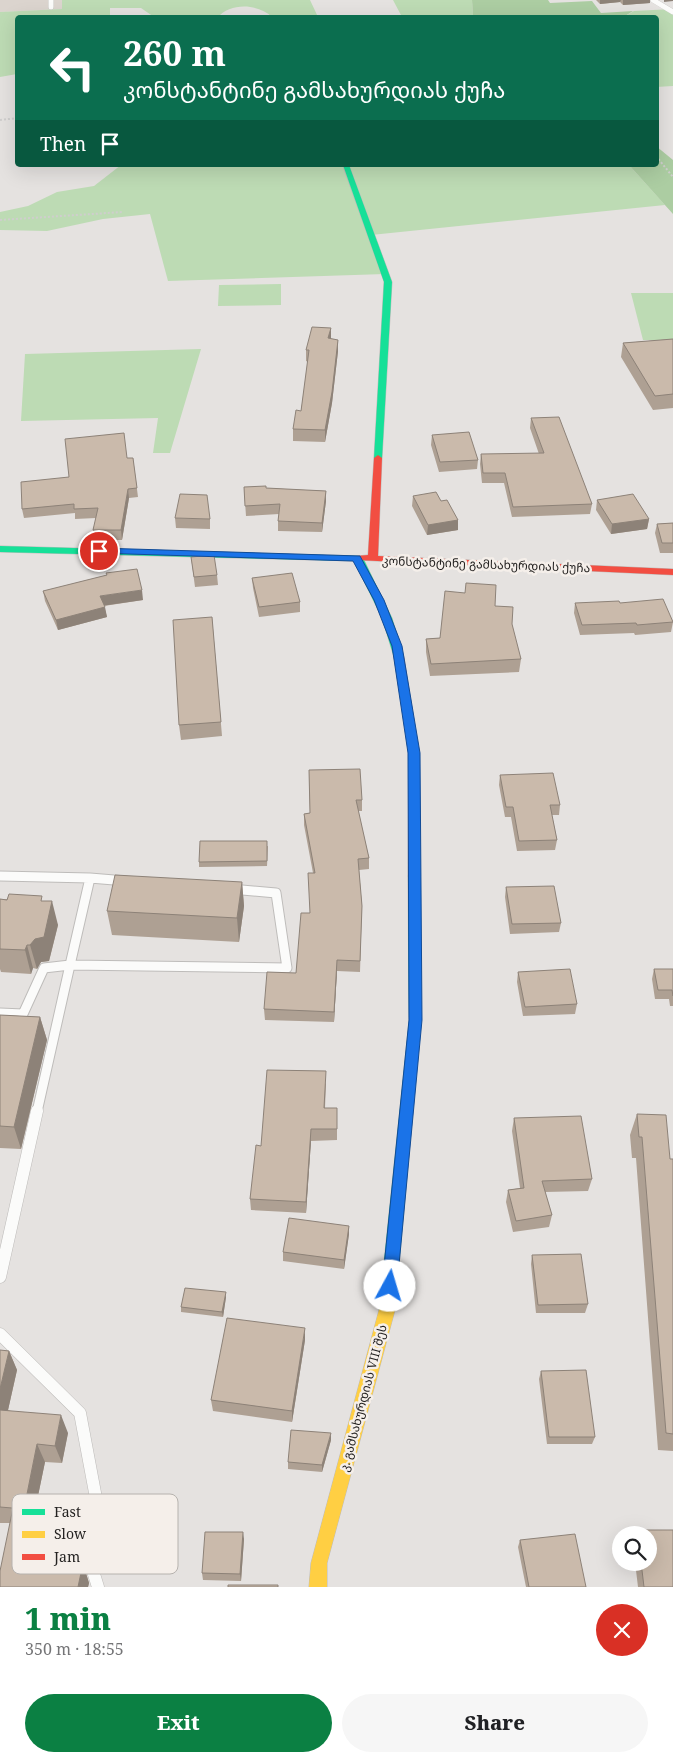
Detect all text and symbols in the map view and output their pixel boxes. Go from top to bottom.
text: 260 m [123,29,226,76]
icon: left [40,35,105,100]
text: კონსტანტინე გამსახურდიას ქუჩა [123,74,505,104]
icon: arrive [96,130,124,158]
text: Then [40,131,86,157]
pin [78,530,120,572]
icon: arrive [85,537,113,565]
street label: კონსტანტინე გამსახურდიას ქუჩა [382,552,590,576]
position arrow [363,1259,415,1311]
street label: კ. გამსახურდიას VIII შეს [335,1323,391,1473]
legend [12,1494,178,1574]
text: Fast [54,1502,81,1521]
text: Slow [54,1524,87,1543]
map controls [612,1526,657,1571]
button: search [612,1526,657,1571]
text: Jam [53,1547,80,1566]
text: 1 min [25,1598,111,1639]
button: close [596,1604,648,1656]
text: 350 m · 18:55 [25,1638,124,1660]
button: Exit [25,1694,332,1752]
button: Share [342,1694,648,1752]

